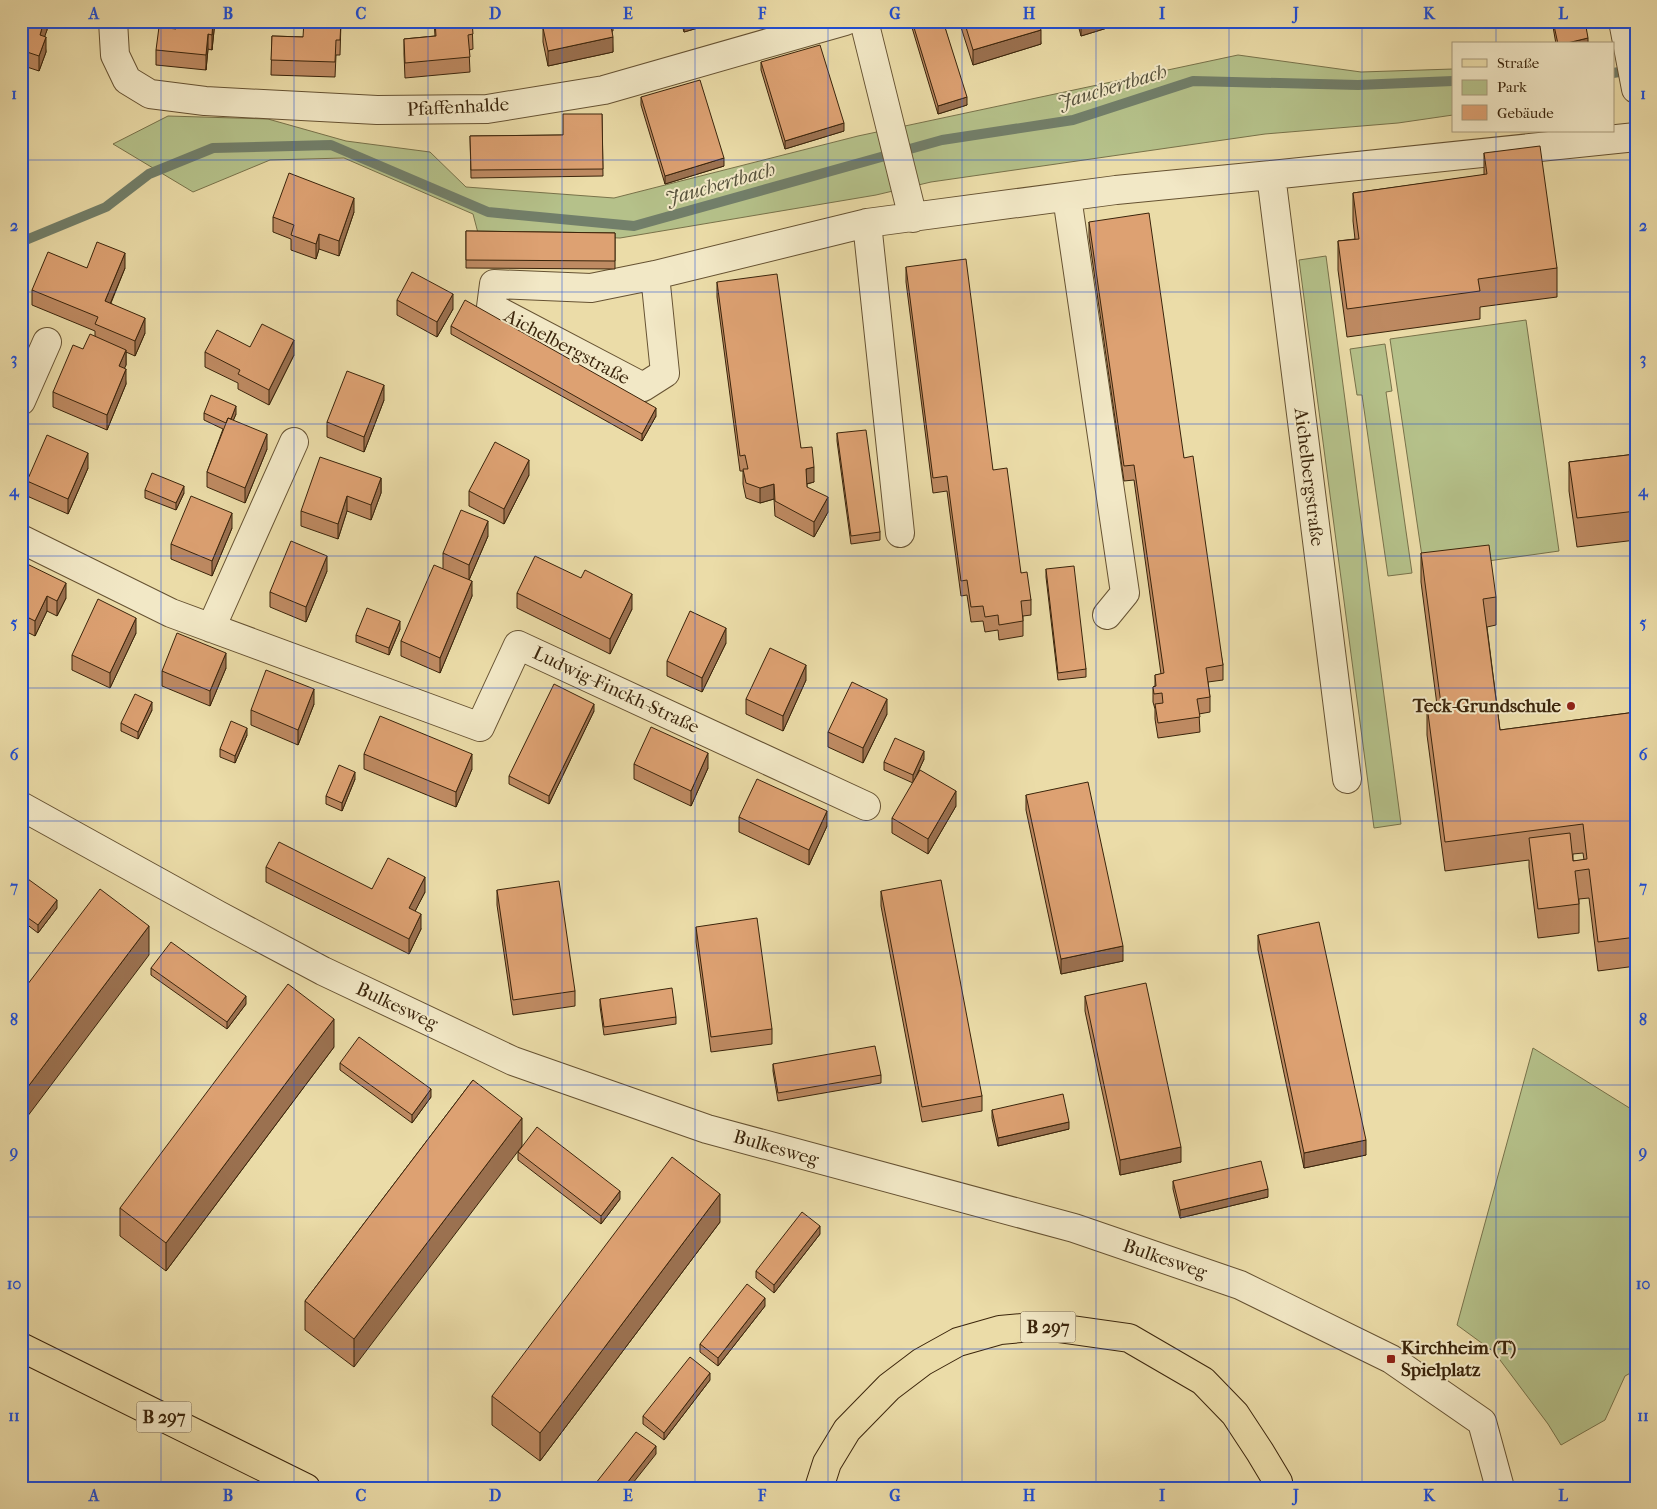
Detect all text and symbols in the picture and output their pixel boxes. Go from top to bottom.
text: A [88,4,100,23]
text: B [223,4,233,23]
text: C [356,4,367,23]
text: D [489,4,501,23]
text: E [623,4,633,23]
text: F [757,4,767,23]
text: G [889,4,901,23]
text: H [1023,4,1036,23]
text: I [1159,4,1166,23]
text: J [1291,4,1299,24]
text: K [1423,4,1436,23]
text: L [1558,4,1568,23]
legend [1452,42,1614,132]
text: Straße [1497,54,1540,72]
water label: Jauchertbach [1054,59,1170,115]
text: Park [1497,78,1527,96]
text: 1 [11,84,17,103]
text: 1 [1640,84,1646,103]
street label: Pfaffenhalde [406,93,510,121]
text: Gebäude [1497,104,1554,122]
water label: Jauchertbach [662,157,778,211]
text: 2 [10,216,18,235]
text: 2 [1639,216,1647,235]
street label: Aichelbergstraße [500,304,634,389]
text: 3 [11,349,17,369]
text: 3 [1640,349,1646,369]
street label: Aichelbergstraße [1289,406,1328,547]
text: 4 [8,481,20,501]
text: 4 [1637,481,1649,501]
text: 5 [11,613,18,632]
text: 5 [1640,613,1647,632]
street label: Ludwig-Finckh-Straße [529,642,703,738]
place label: Teck-Grundschule [1412,695,1562,717]
marker: Teck-Grundschule [1565,700,1577,712]
text: 6 [10,745,19,764]
text: 6 [1639,745,1648,764]
text: 7 [9,877,18,896]
text: 7 [1638,877,1647,896]
street label: Bulkesweg [353,978,442,1035]
text: 8 [10,1010,18,1029]
text: 8 [1639,1010,1647,1029]
street label: Bulkesweg [731,1125,822,1171]
text: 9 [9,1142,18,1162]
text: 9 [1638,1142,1647,1162]
street label: Bulkesweg [1120,1234,1211,1284]
text: 10 [7,1274,21,1293]
text: 10 [1636,1274,1650,1293]
road number: B 297 [1020,1311,1076,1342]
place label: Kirchheim (T) Spielplatz [1401,1337,1516,1381]
marker: Kirchheim (T) Spielplatz [1385,1353,1397,1365]
road number: B 297 [136,1401,192,1432]
text: 11 [8,1406,20,1425]
text: 11 [1637,1406,1649,1425]
text: A [88,1486,100,1505]
text: B [223,1486,233,1505]
text: C [356,1486,367,1505]
text: D [489,1486,501,1505]
text: E [623,1486,633,1505]
text: F [757,1486,767,1505]
text: G [889,1486,901,1505]
text: H [1023,1486,1036,1505]
text: I [1159,1486,1166,1505]
text: J [1291,1486,1299,1506]
text: K [1423,1486,1436,1505]
text: L [1558,1486,1568,1505]

